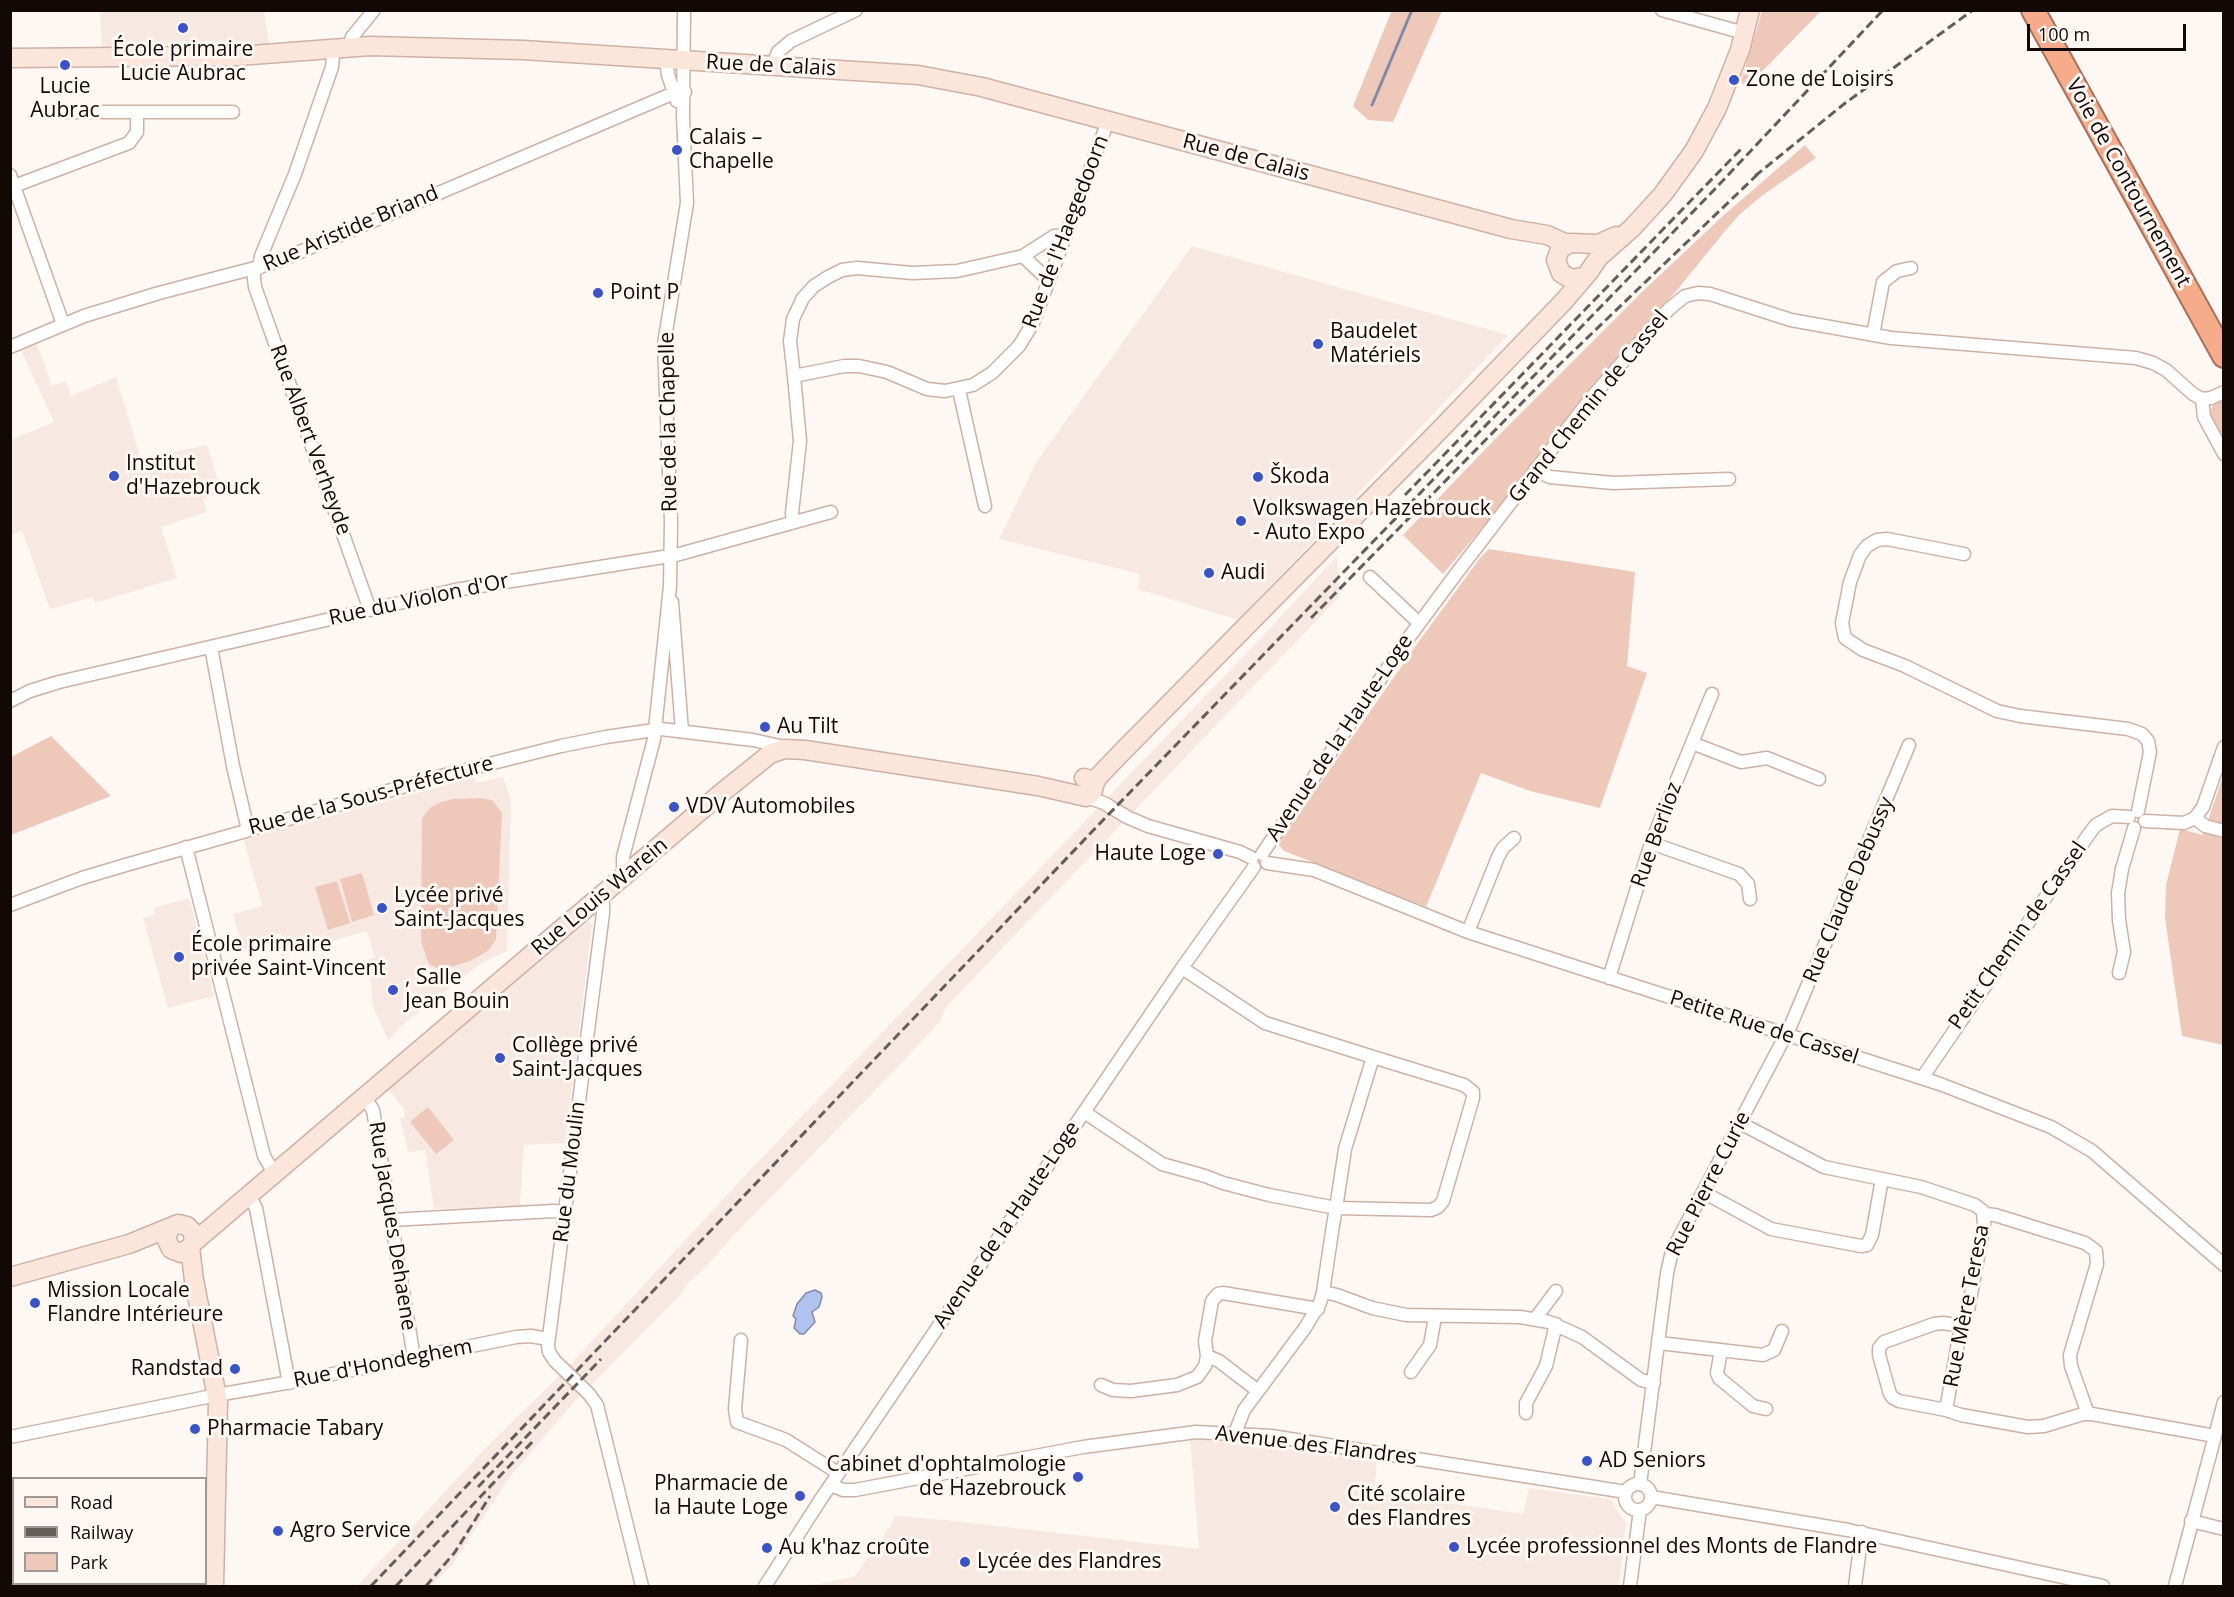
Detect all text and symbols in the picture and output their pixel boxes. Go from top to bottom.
scale bar [2030,12,2189,50]
marker: École primaire Lucie Aubrac [176,21,190,35]
text: 100 m [2038,22,2090,46]
place label: École primaire Lucie Aubrac [113,37,253,87]
street label: Rue de Calais [705,50,837,82]
marker: Lucie Aubrac [58,58,72,72]
place label: Zone de Loisirs [1746,67,1894,93]
marker: Zone de Loisirs [1727,73,1741,87]
place label: Lucie Aubrac [30,74,100,124]
street label: Voie de Contournement [2060,74,2196,292]
place label: Calais – Chapelle [689,125,774,175]
street label: Rue de Calais [1180,129,1312,187]
street label: Rue de l'Haegedoorn [1018,132,1114,332]
marker: Calais – Chapelle [670,143,684,157]
street label: Rue Aristide Briand [260,181,442,277]
place label: Point P [610,280,679,306]
marker: Point P [591,286,605,300]
street label: Grand Chemin de Cassel [1504,306,1674,508]
place label: Baudelet Matériels [1330,319,1421,369]
street label: Rue de la Chapelle [655,332,683,512]
marker: Baudelet Matériels [1311,337,1325,351]
street label: Rue Albert Verheyde [264,341,356,539]
place label: Institut d'Hazebrouck [126,451,260,501]
place label: Škoda [1270,464,1330,490]
marker: Institut d'Hazebrouck [107,469,121,483]
marker: Škoda [1251,470,1265,484]
place label: Volkswagen Hazebrouck - Auto Expo [1253,496,1491,546]
marker: Volkswagen Hazebrouck - Auto Expo [1234,514,1248,528]
place label: Audi [1221,560,1265,586]
marker: Audi [1202,566,1216,580]
street label: Rue du Violon d'Or [327,569,511,631]
street label: Avenue de la Haute-Loge [1261,630,1419,846]
place label: Au Tilt [777,714,838,740]
marker: Au Tilt [758,720,772,734]
street label: Rue de la Sous-Préfecture [246,751,496,841]
street label: Rue Berlioz [1626,779,1688,891]
street label: Rue Claude Debussy [1798,793,1900,987]
place label: VDV Automobiles [686,794,855,820]
marker: VDV Automobiles [667,800,681,814]
street label: Rue Louis Warein [527,833,673,961]
street label: Petit Chemin de Cassel [1944,837,2092,1035]
place label: Haute Loge [1094,841,1206,867]
marker: Haute Loge [1211,847,1225,861]
place label: Lycée privé Saint-Jacques [394,883,525,933]
marker: Lycée privé Saint-Jacques [375,901,389,915]
place label: École primaire privée Saint-Vincent [191,932,386,982]
marker: École primaire privée Saint-Vincent [172,950,186,964]
place label: , Salle Jean Bouin [405,965,510,1015]
marker: , Salle Jean Bouin [386,983,400,997]
street label: Petite Rue de Cassel [1666,986,1862,1070]
place label: Collège privé Saint-Jacques [512,1033,643,1083]
marker: Collège privé Saint-Jacques [493,1051,507,1065]
street label: Rue du Moulin [549,1100,591,1244]
street label: Rue Pierre Curie [1662,1107,1756,1261]
street label: Avenue de la Haute-Loge [928,1117,1086,1333]
street label: Rue Jacques Dehaene [363,1120,421,1332]
street label: Rue Mère Teresa [1939,1223,1995,1389]
place label: Mission Locale Flandre Intérieure [47,1278,223,1328]
marker: Mission Locale Flandre Intérieure [28,1296,42,1310]
street label: Rue d'Hondeghem [291,1334,475,1394]
place label: Randstad [131,1356,223,1382]
marker: Randstad [228,1362,242,1376]
place label: Pharmacie Tabary [207,1416,383,1442]
street label: Avenue des Flandres [1214,1421,1418,1471]
marker: Pharmacie Tabary [188,1422,202,1436]
place label: AD Seniors [1599,1448,1706,1474]
place label: Cabinet d'ophtalmologie de Hazebrouck [827,1452,1066,1502]
marker: AD Seniors [1580,1454,1594,1468]
marker: Cabinet d'ophtalmologie de Hazebrouck [1071,1470,1085,1484]
place label: Pharmacie de la Haute Loge [654,1471,788,1521]
legend [12,1477,207,1585]
place label: Cité scolaire des Flandres [1347,1482,1471,1532]
marker: Pharmacie de la Haute Loge [793,1489,807,1503]
text: Road [70,1490,113,1514]
marker: Cité scolaire des Flandres [1328,1500,1342,1514]
place label: Agro Service [290,1518,411,1544]
text: Railway [70,1520,133,1544]
marker: Agro Service [271,1524,285,1538]
place label: Lycée professionnel des Monts de Flandre [1466,1534,1877,1560]
place label: Au k'haz croûte [779,1535,930,1561]
marker: Lycée professionnel des Monts de Flandre [1447,1540,1461,1554]
marker: Au k'haz croûte [760,1541,774,1555]
place label: Lycée des Flandres [977,1549,1162,1575]
text: Park [70,1550,108,1574]
marker: Lycée des Flandres [958,1555,972,1569]

